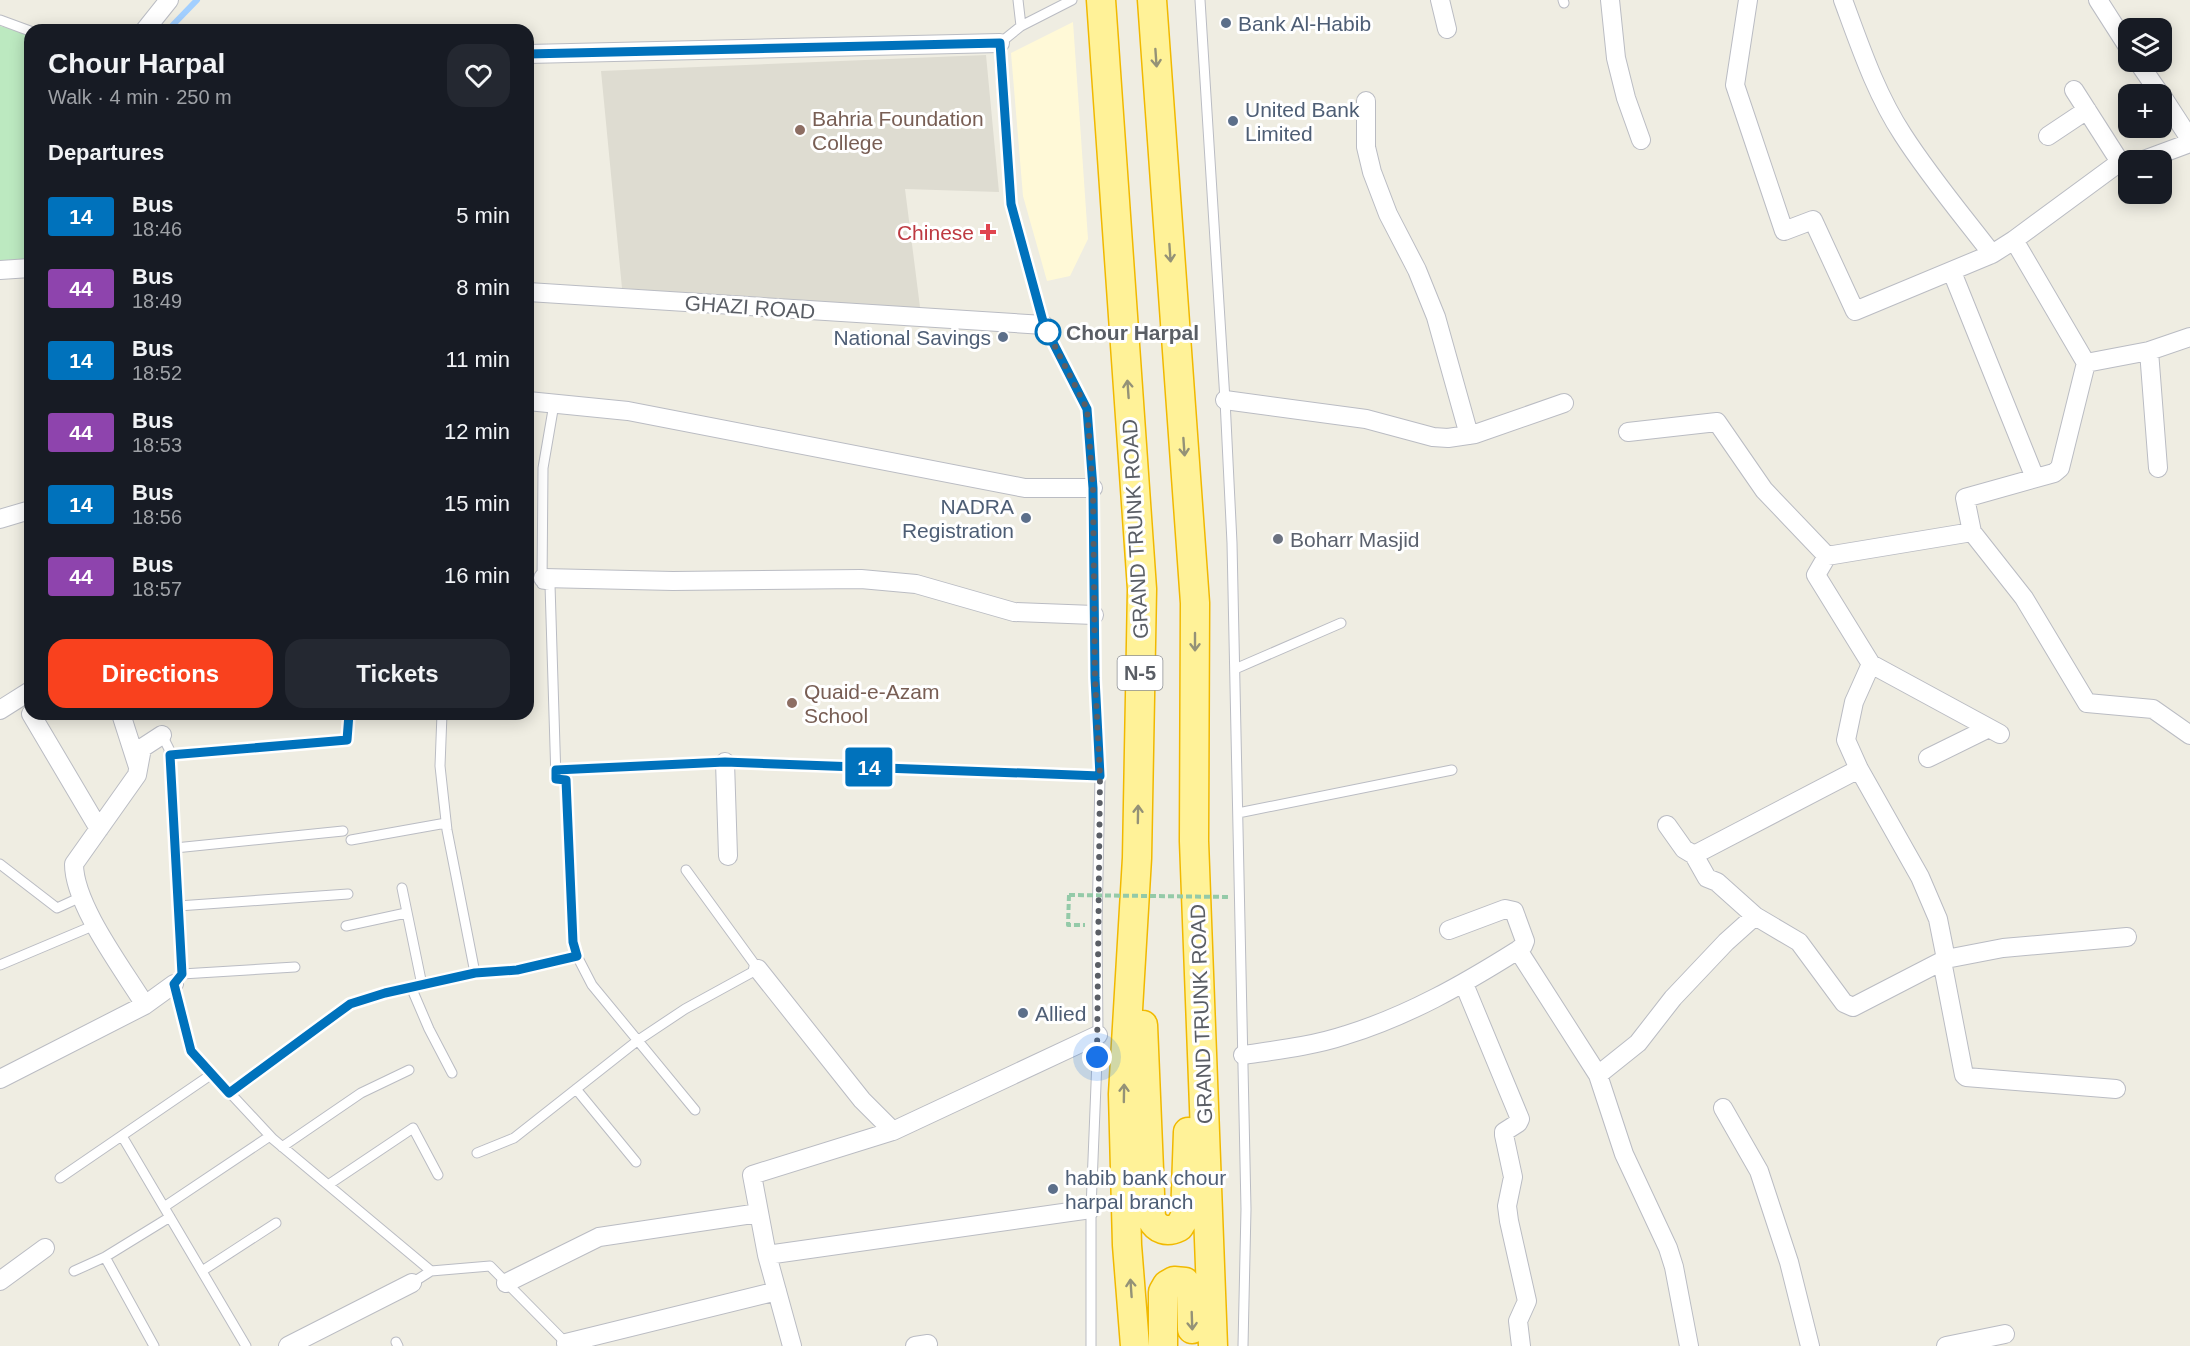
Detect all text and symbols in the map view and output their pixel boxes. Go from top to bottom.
place label: Bank Al-Habib [1238,12,1371,35]
marker: Bank Al-Habib [1219,16,1233,30]
map controls [2118,18,2172,204]
button: layers [2118,18,2172,72]
button: heart [447,44,510,107]
text: Chour Harpal [48,48,225,79]
one-way arrow [1151,48,1162,68]
button: + [2118,84,2172,138]
text: Walk · 4 min · 250 m [48,86,232,108]
place label: United Bank Limited [1245,98,1360,145]
place label: Bahria Foundation College [812,107,984,154]
marker: United Bank Limited [1226,114,1240,128]
marker: Bahria Foundation College [793,123,807,137]
text: Departures [48,140,164,165]
button: − [2118,150,2172,204]
text: Bus [132,192,174,217]
text: 5 min [456,203,510,228]
text: 14 [69,205,93,228]
text: 18:46 [132,218,182,240]
place label: Chinese [897,221,974,244]
marker: Chinese [979,223,997,241]
one-way arrow [1165,242,1176,262]
text: Bus [132,264,174,289]
text: 8 min [456,275,510,300]
text: 44 [69,277,93,300]
text: 18:49 [132,290,182,312]
street label: GHAZI ROAD [684,291,816,323]
marker: Chour Harpal [1035,319,1061,345]
place label: Chour Harpal [1066,321,1199,344]
place label: National Savings [833,326,991,349]
marker: National Savings [996,330,1010,344]
text: Bus [132,336,174,361]
text: 11 min [446,347,510,372]
text: 14 [69,349,93,372]
text: 18:52 [132,362,182,384]
one-way arrow [1122,379,1133,399]
text: Bus [132,408,174,433]
street label: GRAND TRUNK ROAD [1118,418,1152,640]
text: 12 min [444,419,510,444]
text: 44 [69,421,93,444]
text: 18:53 [132,434,182,456]
one-way arrow [1179,437,1190,457]
text: Bus [132,480,174,505]
text: 15 min [444,491,510,516]
text: 14 [69,493,93,516]
place label: NADRA Registration [902,495,1014,542]
text: 18:56 [132,506,182,528]
marker: NADRA Registration [1019,511,1033,525]
place label: Boharr Masjid [1290,528,1420,551]
marker: Boharr Masjid [1271,532,1285,546]
text: Bus [132,552,174,577]
text: 16 min [444,563,510,588]
text: 44 [69,565,93,588]
text: 18:57 [132,578,182,600]
one-way arrow [1189,631,1201,651]
button: Directions [48,639,273,708]
button: Tickets [285,639,510,708]
road number: N-5 [1118,656,1162,690]
place label: Quaid-e-Azam School [804,680,939,727]
marker: Quaid-e-Azam School [785,696,799,710]
line badge: 14 [842,748,896,786]
text: 14 [857,756,881,779]
one-way arrow [1132,805,1144,825]
street label: GRAND TRUNK ROAD [1186,904,1216,1124]
place label: Allied [1035,1002,1086,1025]
marker: Allied [1016,1006,1030,1020]
your location [1082,1042,1112,1072]
one-way arrow [1118,1083,1129,1103]
place label: habib bank chour harpal branch [1065,1166,1226,1213]
marker: habib bank chour harpal branch [1046,1182,1060,1196]
one-way arrow [1125,1278,1136,1298]
one-way arrow [1186,1310,1198,1330]

